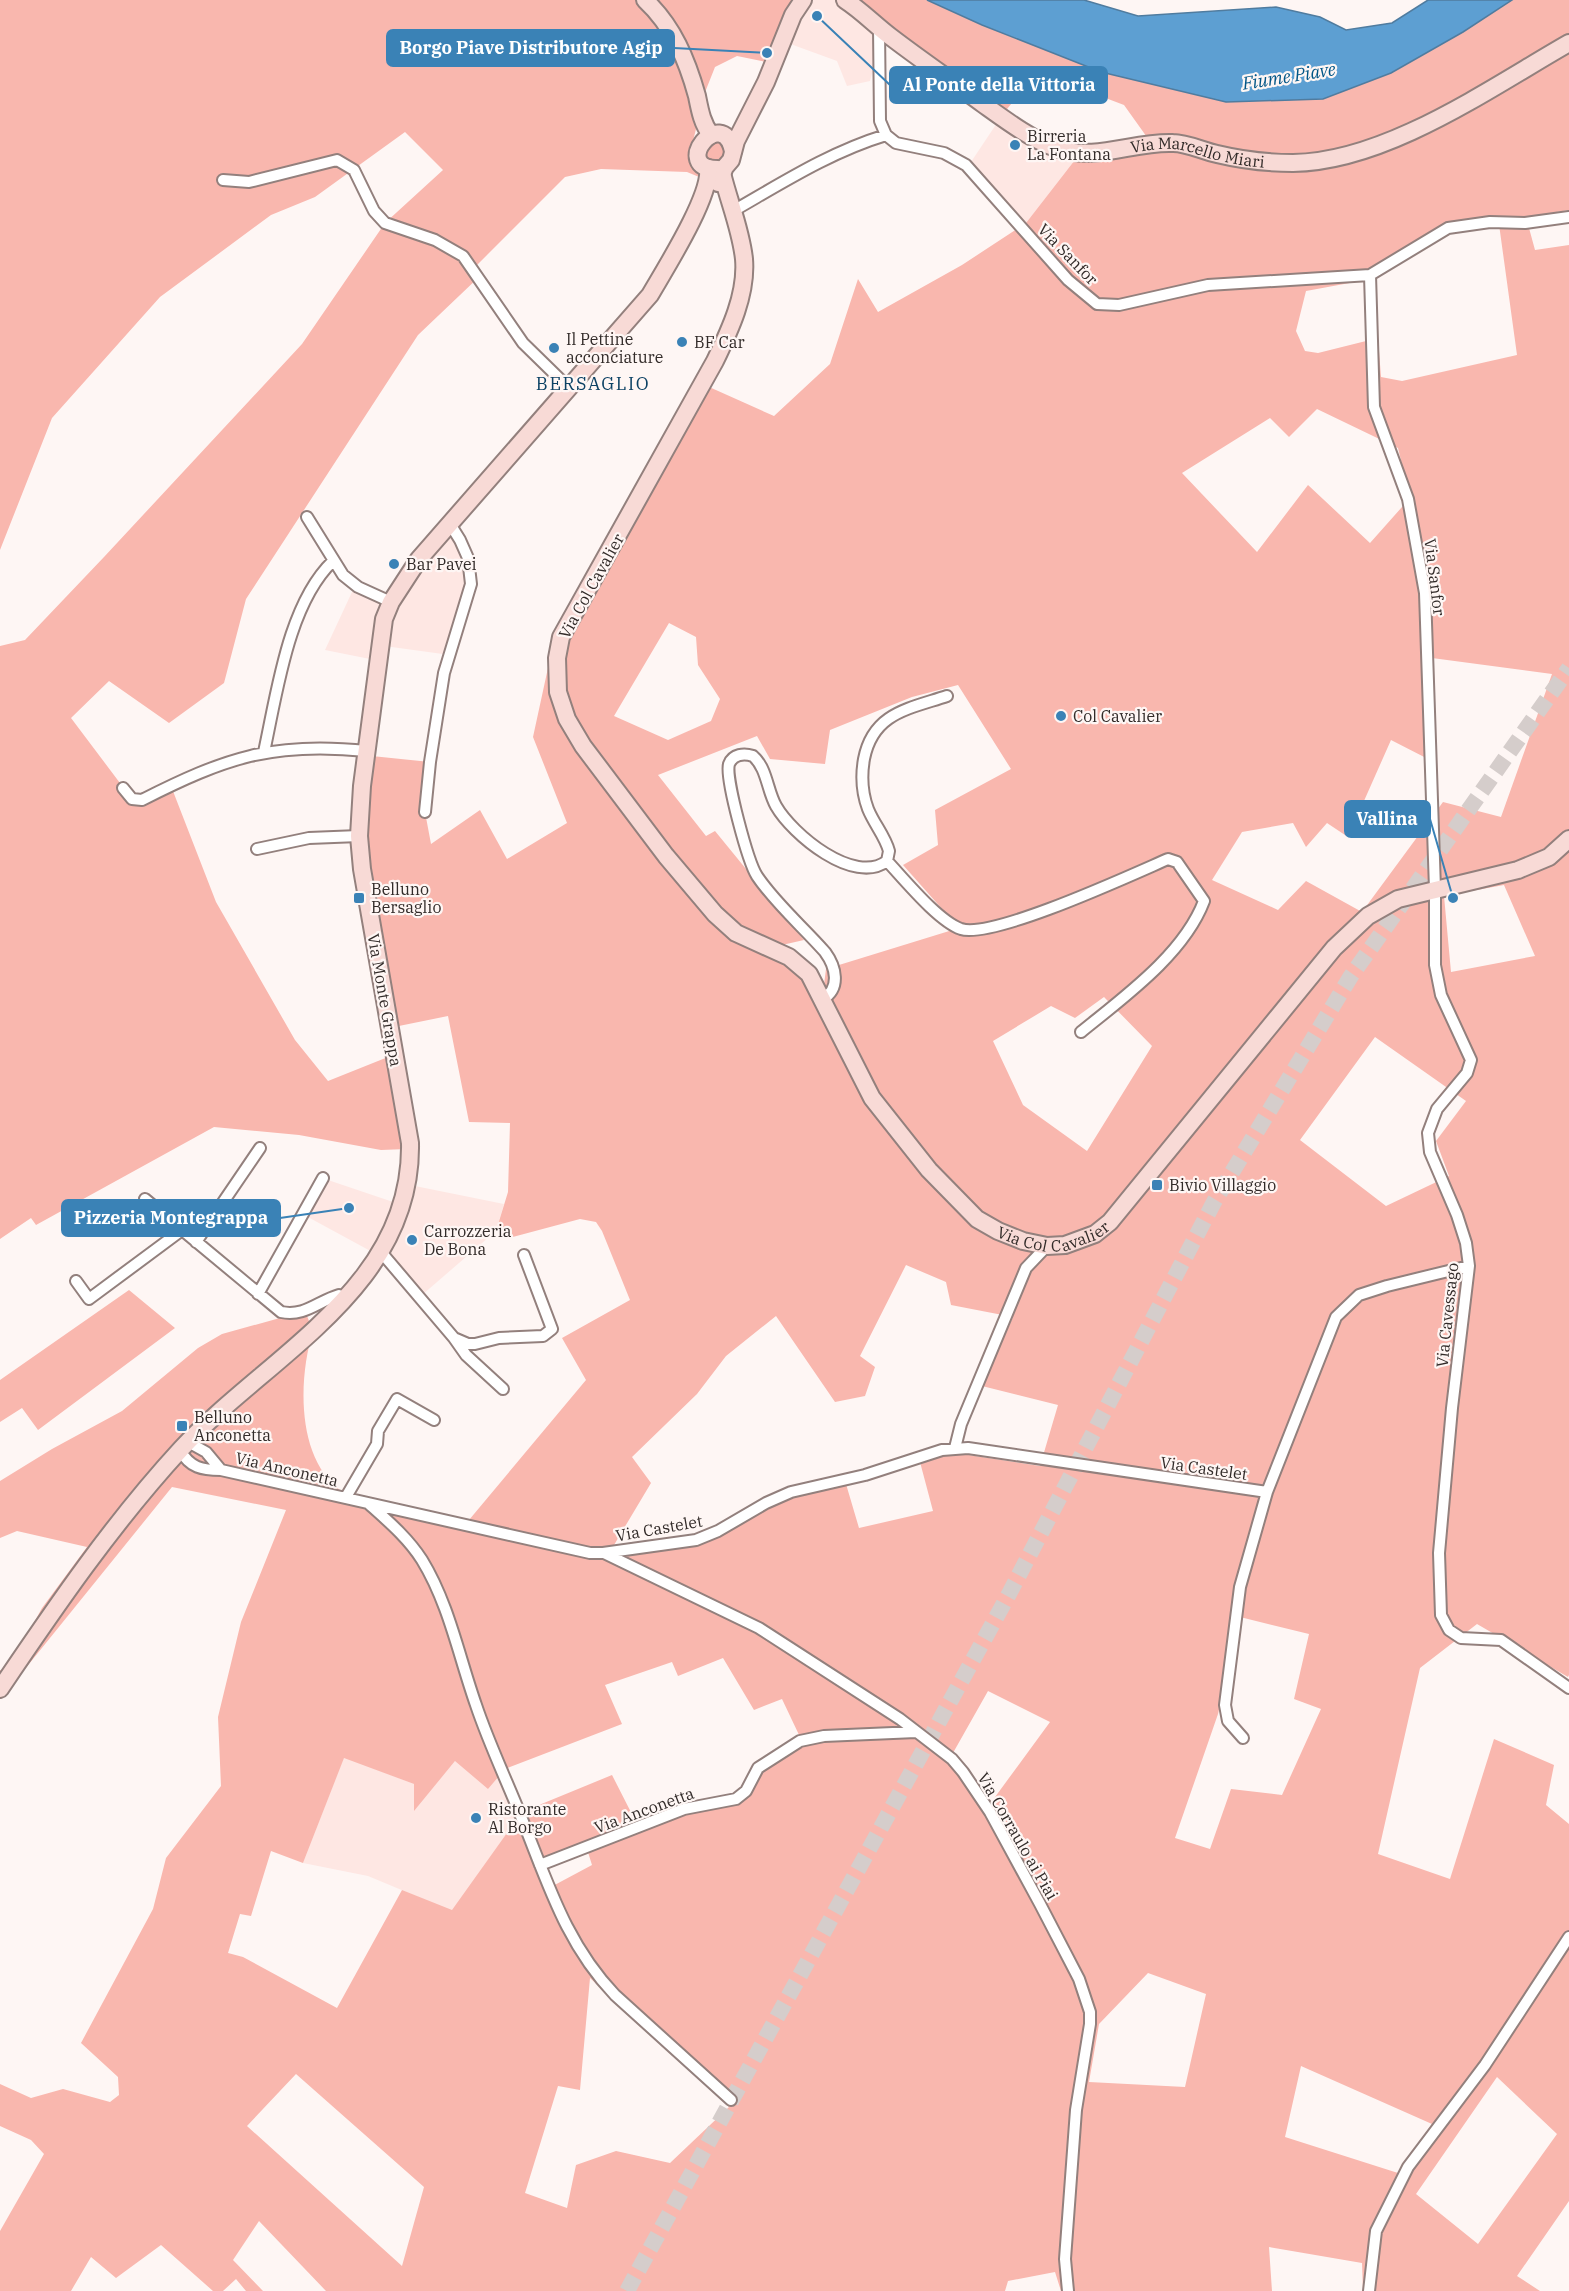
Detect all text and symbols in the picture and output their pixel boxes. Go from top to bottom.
callout: Borgo Piave Distributore Agip [387,30,674,66]
text: Borgo Piave Distributore Agip [399,36,663,59]
water label: Fiume Piave [1240,57,1337,95]
callout: Al Ponte della Vittoria [890,67,1107,103]
text: Al Ponte della Vittoria [903,73,1095,96]
place label: Birreria La Fontana [1027,126,1111,164]
street label: Via Marcello Miari [1129,133,1265,172]
marker: Birreria La Fontana [1008,138,1022,152]
street label: Via Sanfor [1034,219,1102,289]
place label: Il Pettine acconciature [566,329,663,367]
place label: BF Car [694,332,745,352]
marker: BF Car [675,335,689,349]
marker: Il Pettine acconciature [547,341,561,355]
district label: BERSAGLIO [536,372,650,395]
street label: Via Col Cavalier [554,530,628,642]
street label: Via Sanfor [1420,537,1450,617]
place label: Bar Pavei [406,554,477,574]
marker: Bar Pavei [387,557,401,571]
place label: Col Cavalier [1073,706,1162,726]
marker: Col Cavalier [1054,709,1068,723]
callout: Vallina [1345,801,1430,837]
text: Vallina [1356,807,1418,830]
place label: Belluno Bersaglio [371,879,441,917]
marker: Belluno Bersaglio [352,891,366,905]
street label: Via Monte Grappa [363,932,407,1068]
place label: Bivio Villaggio [1169,1175,1276,1195]
marker: Bivio Villaggio [1150,1178,1164,1192]
callout: Pizzeria Montegrappa [62,1200,280,1236]
text: Pizzeria Montegrappa [74,1206,268,1229]
street label: Via Col Cavalier [994,1217,1113,1256]
place label: Carrozzeria De Bona [424,1221,512,1259]
marker: Carrozzeria De Bona [405,1233,419,1247]
street label: Via Cavessago [1432,1262,1462,1368]
place label: Belluno Anconetta [194,1407,271,1445]
marker: Belluno Anconetta [175,1419,189,1433]
street label: Via Anconetta [234,1447,341,1491]
street label: Via Castelet [1159,1452,1249,1484]
street label: Via Castelet [614,1510,704,1545]
street label: Via Corraulo ai Piai [973,1769,1063,1903]
street label: Via Anconetta [591,1783,697,1837]
place label: Ristorante Al Borgo [488,1799,566,1837]
marker: Ristorante Al Borgo [469,1811,483,1825]

